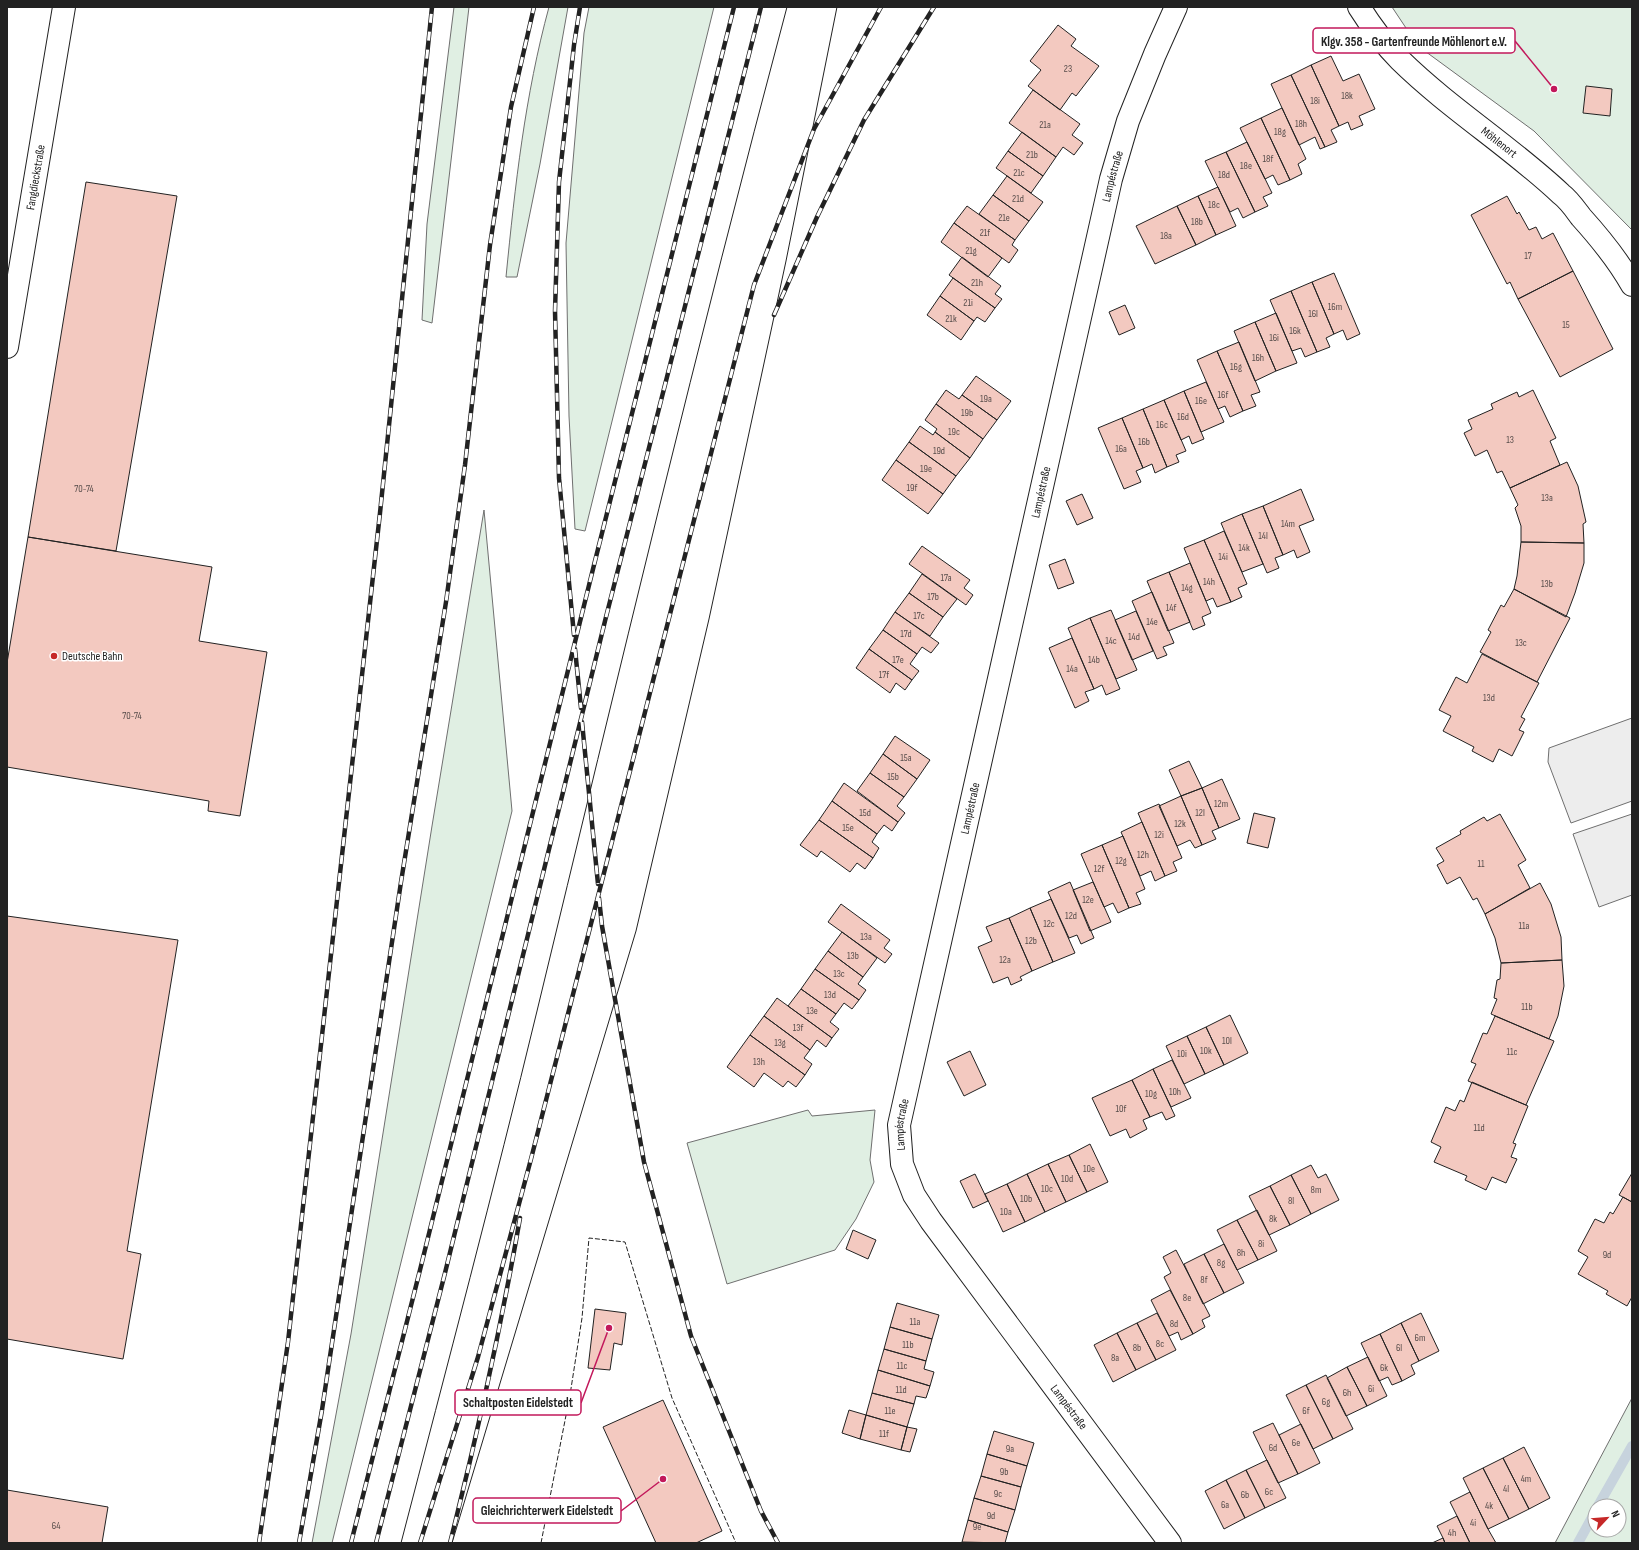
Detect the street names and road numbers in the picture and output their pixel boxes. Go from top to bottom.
street label: Möhlenort [1478,124,1520,162]
street label: Fangdieckstraße [23,144,49,211]
street label: Lampéstraße [1099,149,1127,203]
street label: Lampéstraße [1028,465,1054,519]
street label: Lampéstraße [957,781,984,836]
street label: Lampéstraße [892,1097,913,1151]
street label: Lampéstraße [1047,1382,1090,1433]

